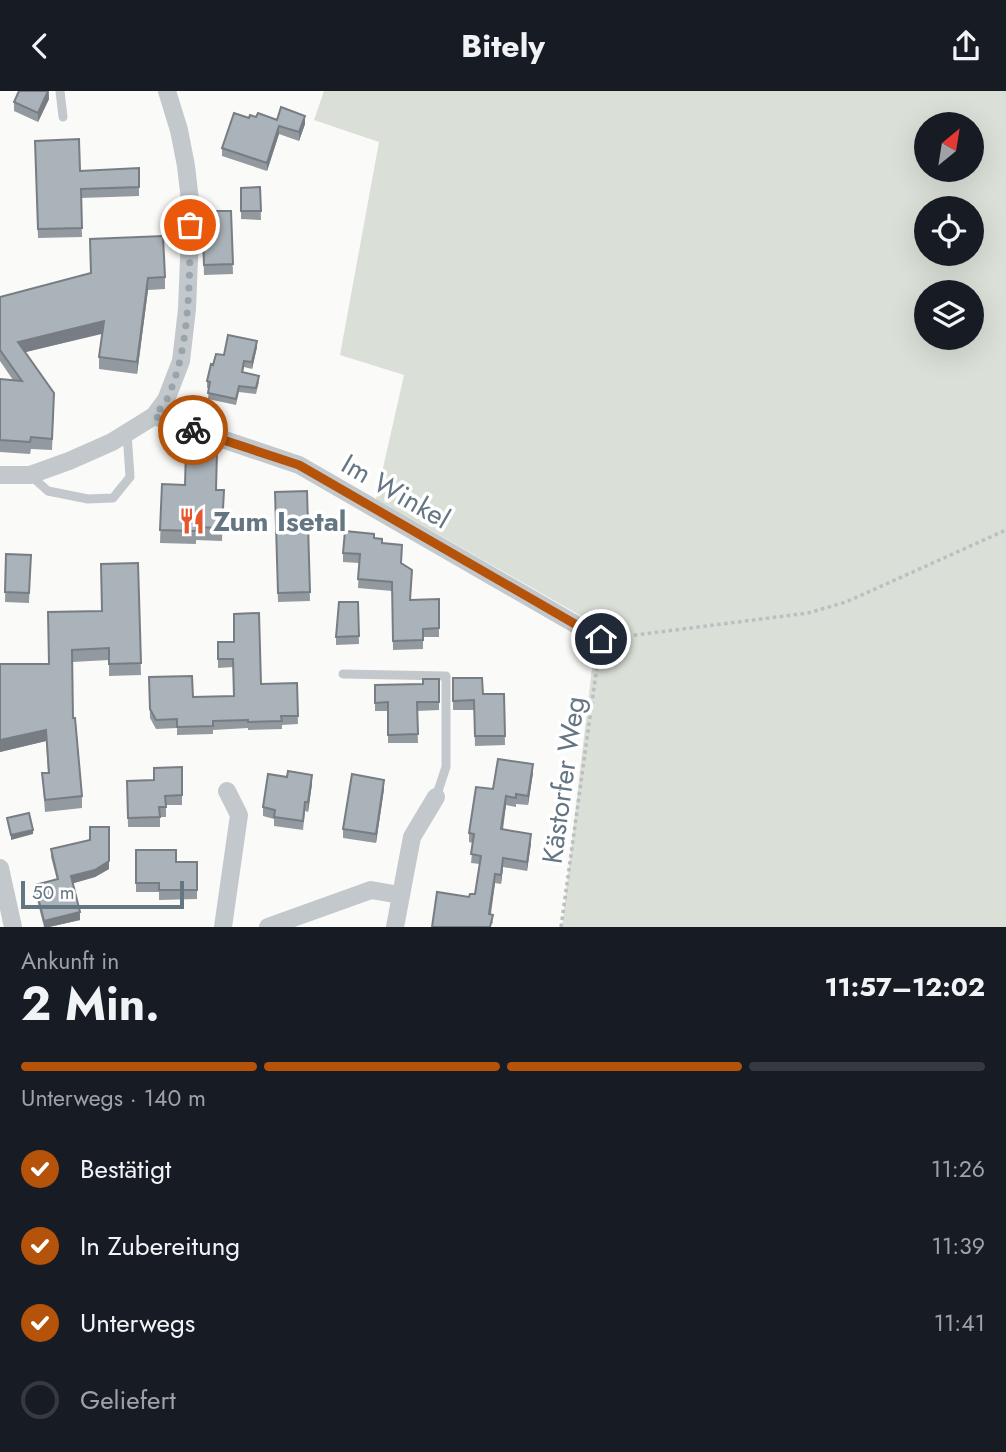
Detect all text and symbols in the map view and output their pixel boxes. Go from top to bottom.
text: Bitely [461,23,545,69]
icon: back [21,27,59,65]
icon: share [947,27,985,65]
north arrow [914,112,984,182]
map controls [914,112,984,350]
pin [160,195,220,255]
button: locate [914,196,984,266]
icon: bag [171,206,209,244]
button: layers [914,280,984,350]
courier [158,395,228,465]
icon: bike [174,411,212,449]
street label: Im Winkel [334,444,458,539]
place label: Zum Isetal [213,501,346,542]
restaurant icon: Zum Isetal [177,506,207,536]
pin [571,609,631,669]
icon: home [582,620,620,658]
street label: Kästorfer Weg [531,694,596,866]
scale bar [21,878,184,910]
text: 50 m [32,879,75,906]
text: Ankunft in [21,944,119,978]
text: 11:57–12:02 [824,968,985,1006]
text: 2 Min. [21,971,160,1037]
text: Unterwegs · 140 m [21,1081,206,1115]
icon: check [21,1150,59,1188]
text: Bestätigt [80,1150,171,1188]
text: 11:26 [931,1152,985,1186]
icon: check [21,1227,59,1265]
text: In Zubereitung [80,1227,240,1265]
text: 11:39 [932,1229,985,1263]
icon: check [21,1304,59,1342]
text: Unterwegs [80,1304,195,1342]
text: 11:41 [934,1306,985,1340]
text: Geliefert [80,1381,176,1419]

